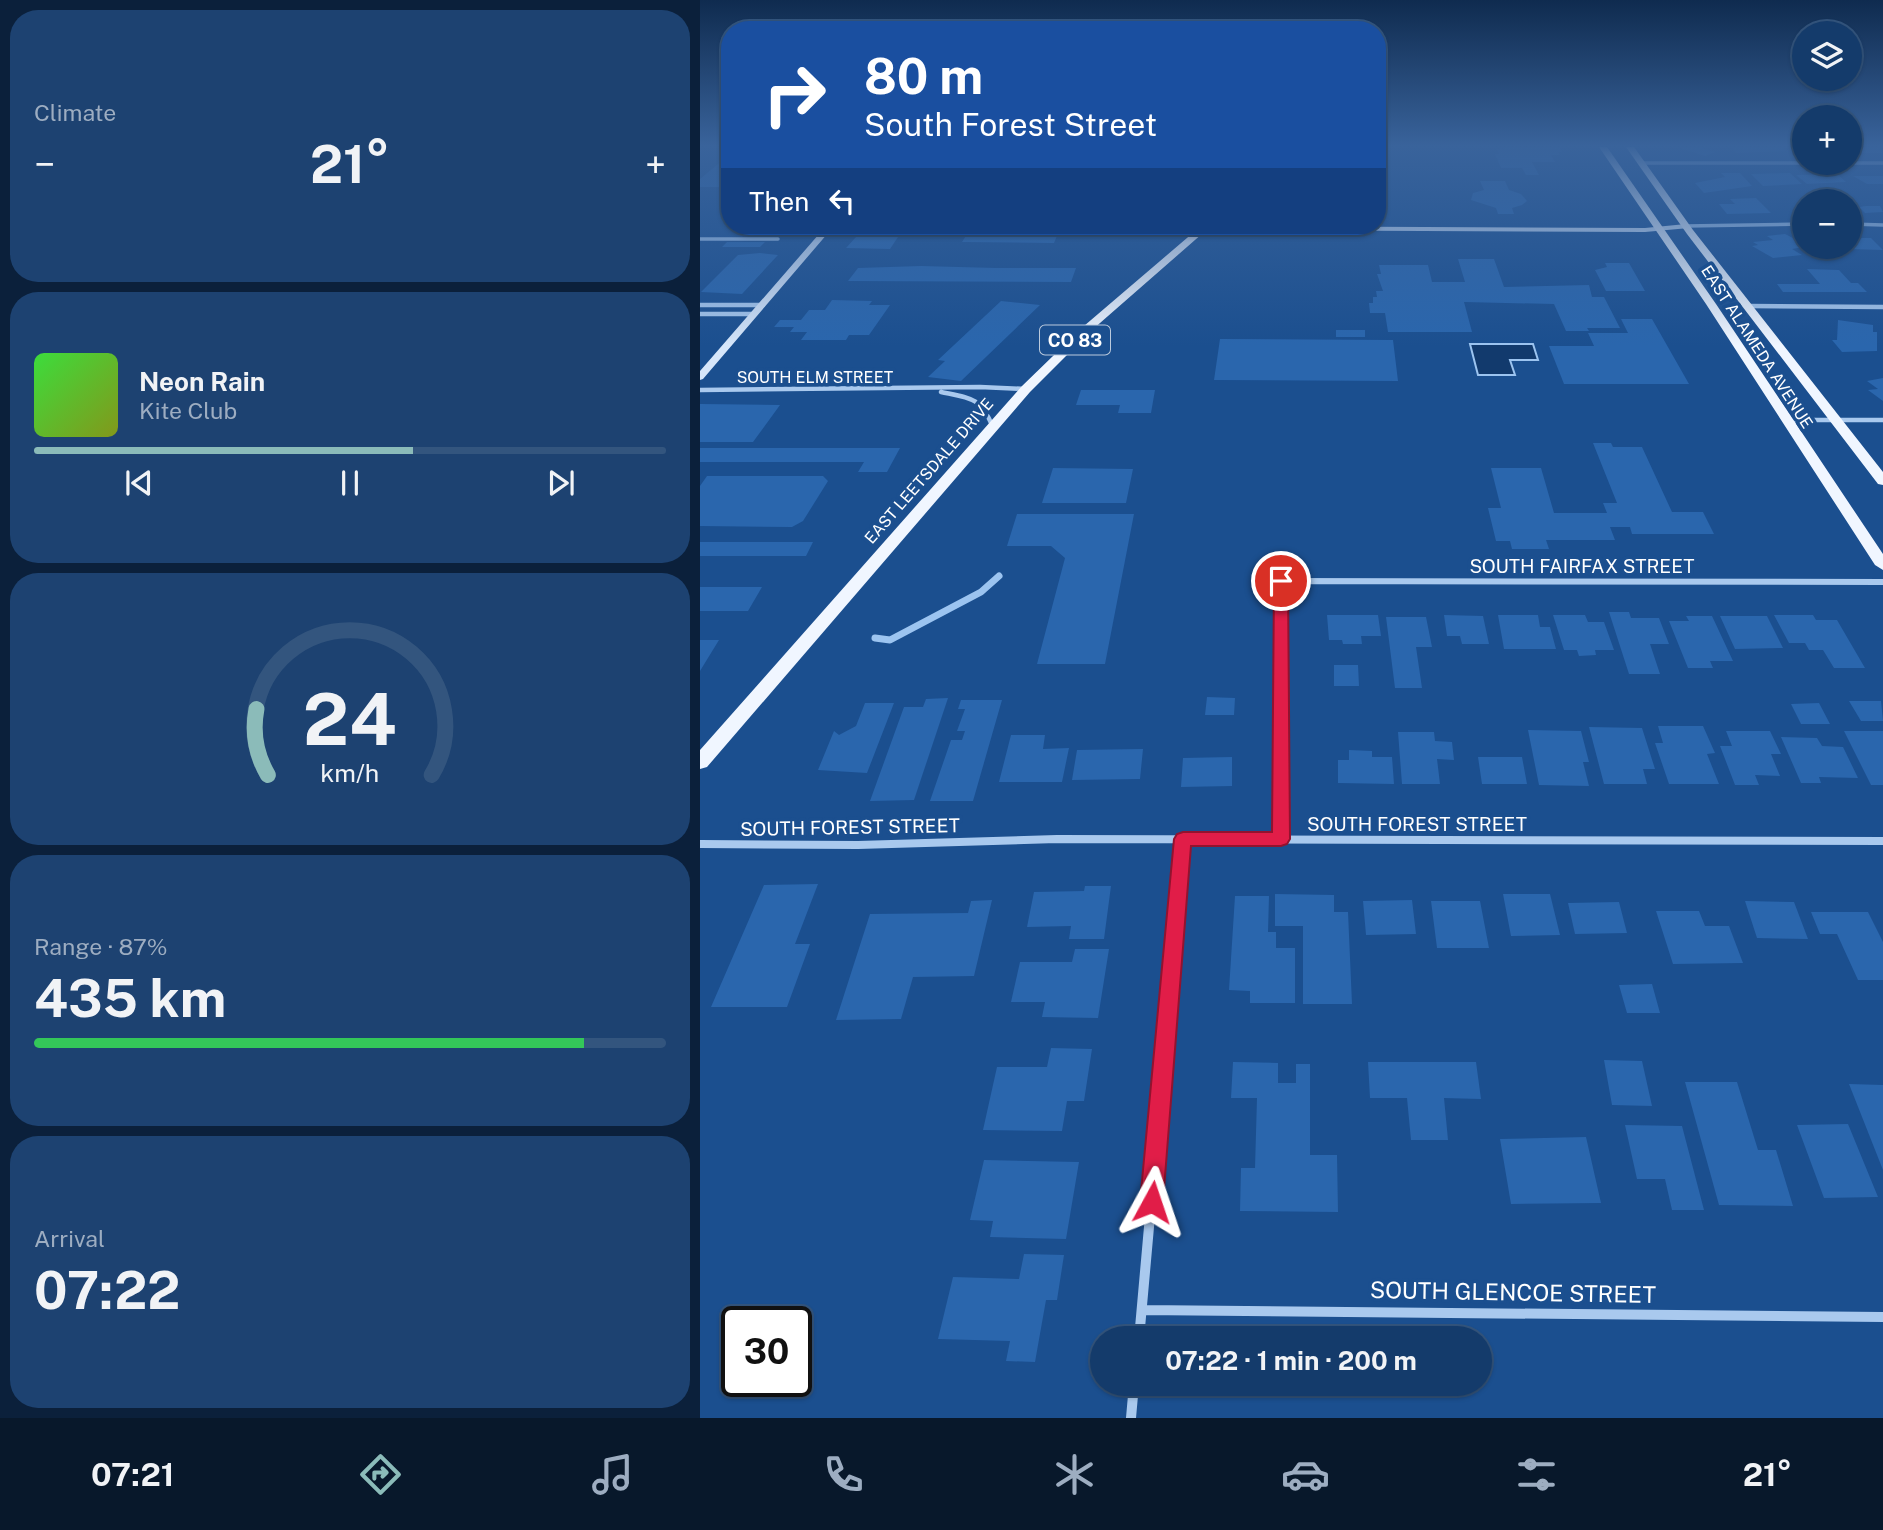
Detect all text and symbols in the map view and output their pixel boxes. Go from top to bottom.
map controls [1792,21,1862,259]
button: layers [1792,21,1862,91]
text: 80 m [864,47,983,105]
icon: right [749,49,840,140]
text: Climate [34,99,116,126]
button: + [1792,105,1862,175]
text: South Forest Street [864,106,1157,143]
text: 21° [310,134,390,195]
text: − [34,142,55,187]
text: + [645,142,666,187]
icon: left [823,182,861,220]
text: Then [749,186,809,217]
button: − [1792,189,1862,259]
street label: EAST ALAMEDA AVENUE [1697,262,1817,432]
road number: CO 83 [1040,326,1110,354]
text: Neon Rain [139,366,265,397]
street label: SOUTH ELM STREET [737,368,894,387]
street label: EAST LEETSDALE DRIVE [861,394,997,548]
text: Kite Club [139,397,237,424]
icon: previous [120,464,158,502]
icon: pause [331,464,369,502]
icon: next [542,464,580,502]
pin [1251,551,1311,611]
street label: SOUTH FAIRFAX STREET [1469,555,1695,577]
icon: arrive [1262,562,1300,600]
text: 24 [303,676,397,761]
text: km/h [321,758,379,788]
street label: SOUTH FOREST STREET [1307,813,1527,835]
street label: SOUTH FOREST STREET [740,814,960,840]
text: Range · 87% [34,933,168,960]
text: 435 km [34,968,226,1029]
position arrow [1115,1165,1189,1239]
text: Arrival [34,1225,105,1252]
text: 07:22 [34,1260,180,1321]
street label: SOUTH GLENCOE STREET [1370,1276,1657,1308]
speed limit sign: 30 [721,1306,812,1397]
text: 07:22 · 1 min · 200 m [1165,1345,1417,1376]
icon: directions [356,1450,405,1499]
icon: music [588,1450,637,1499]
icon: phone [819,1450,868,1499]
icon: climate [1050,1450,1099,1499]
icon: car [1281,1450,1330,1499]
icon: filters [1512,1450,1561,1499]
text: 07:21 [91,1456,174,1493]
text: 21° [1743,1456,1792,1493]

